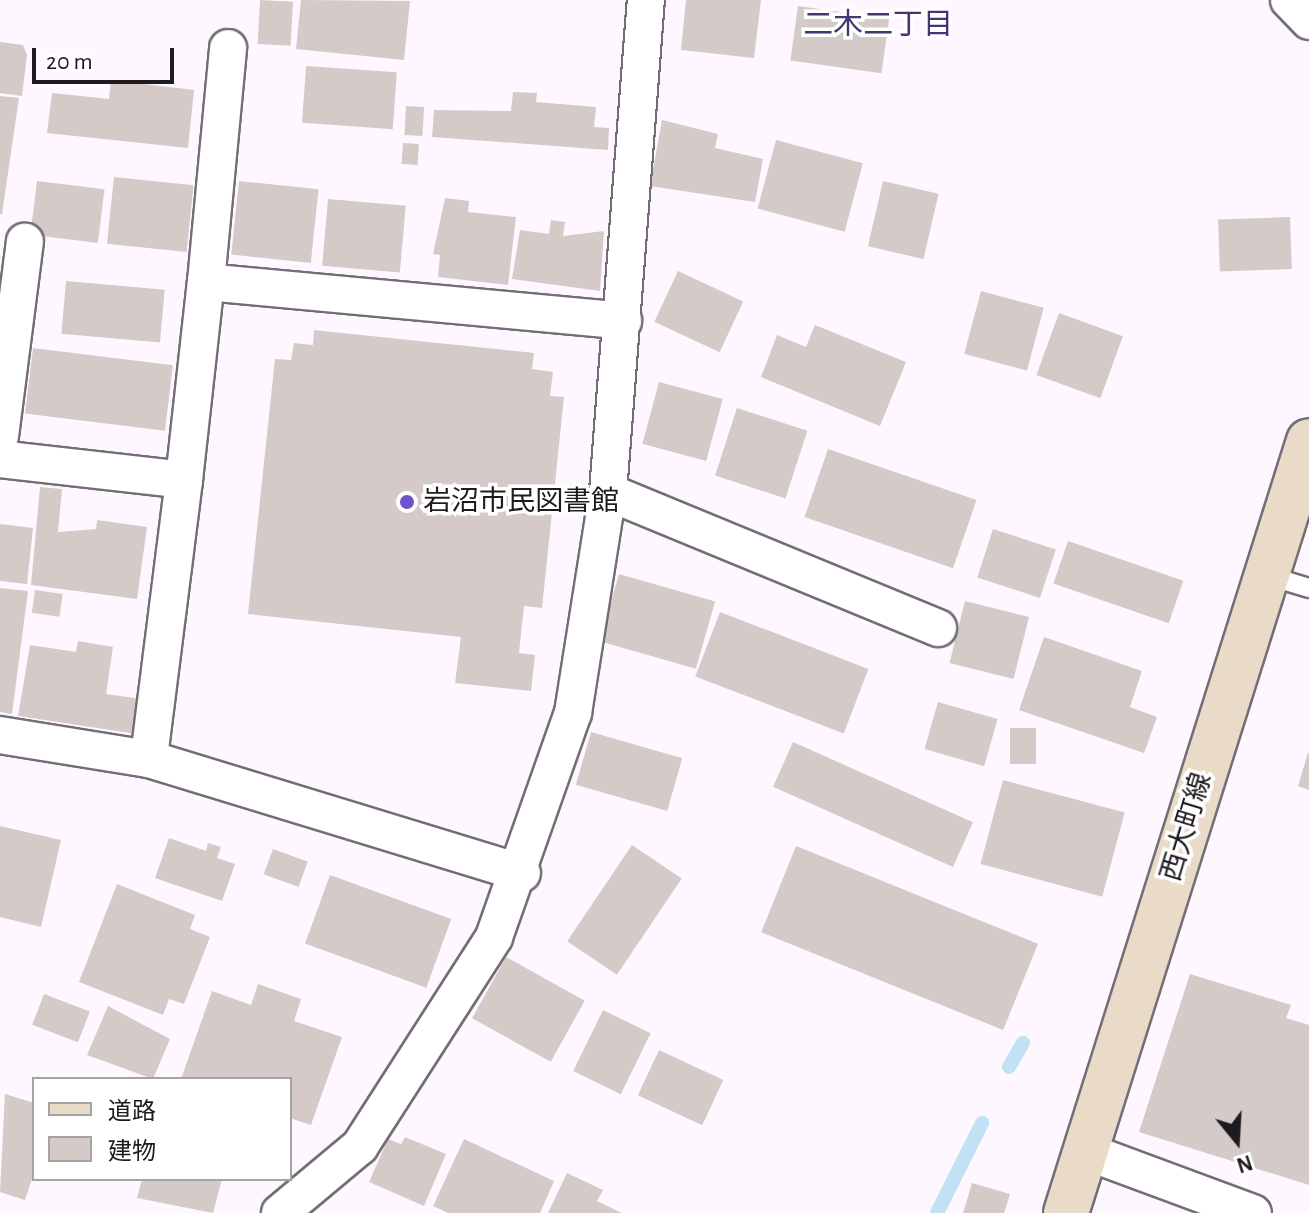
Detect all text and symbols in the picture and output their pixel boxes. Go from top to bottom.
district label: 二木二丁目 [803,7,953,43]
scale bar [36,32,178,82]
text: 20 m [46,50,93,74]
place label: 岩沼市民図書館 [423,485,619,519]
marker: 岩沼市民図書館 [398,493,416,511]
street label: 西大町線 [1155,769,1219,885]
legend [32,1077,292,1181]
text: 道路 [108,1100,156,1124]
north arrow [1197,1101,1277,1181]
text: 建物 [108,1140,156,1164]
text: N [1234,1151,1255,1177]

